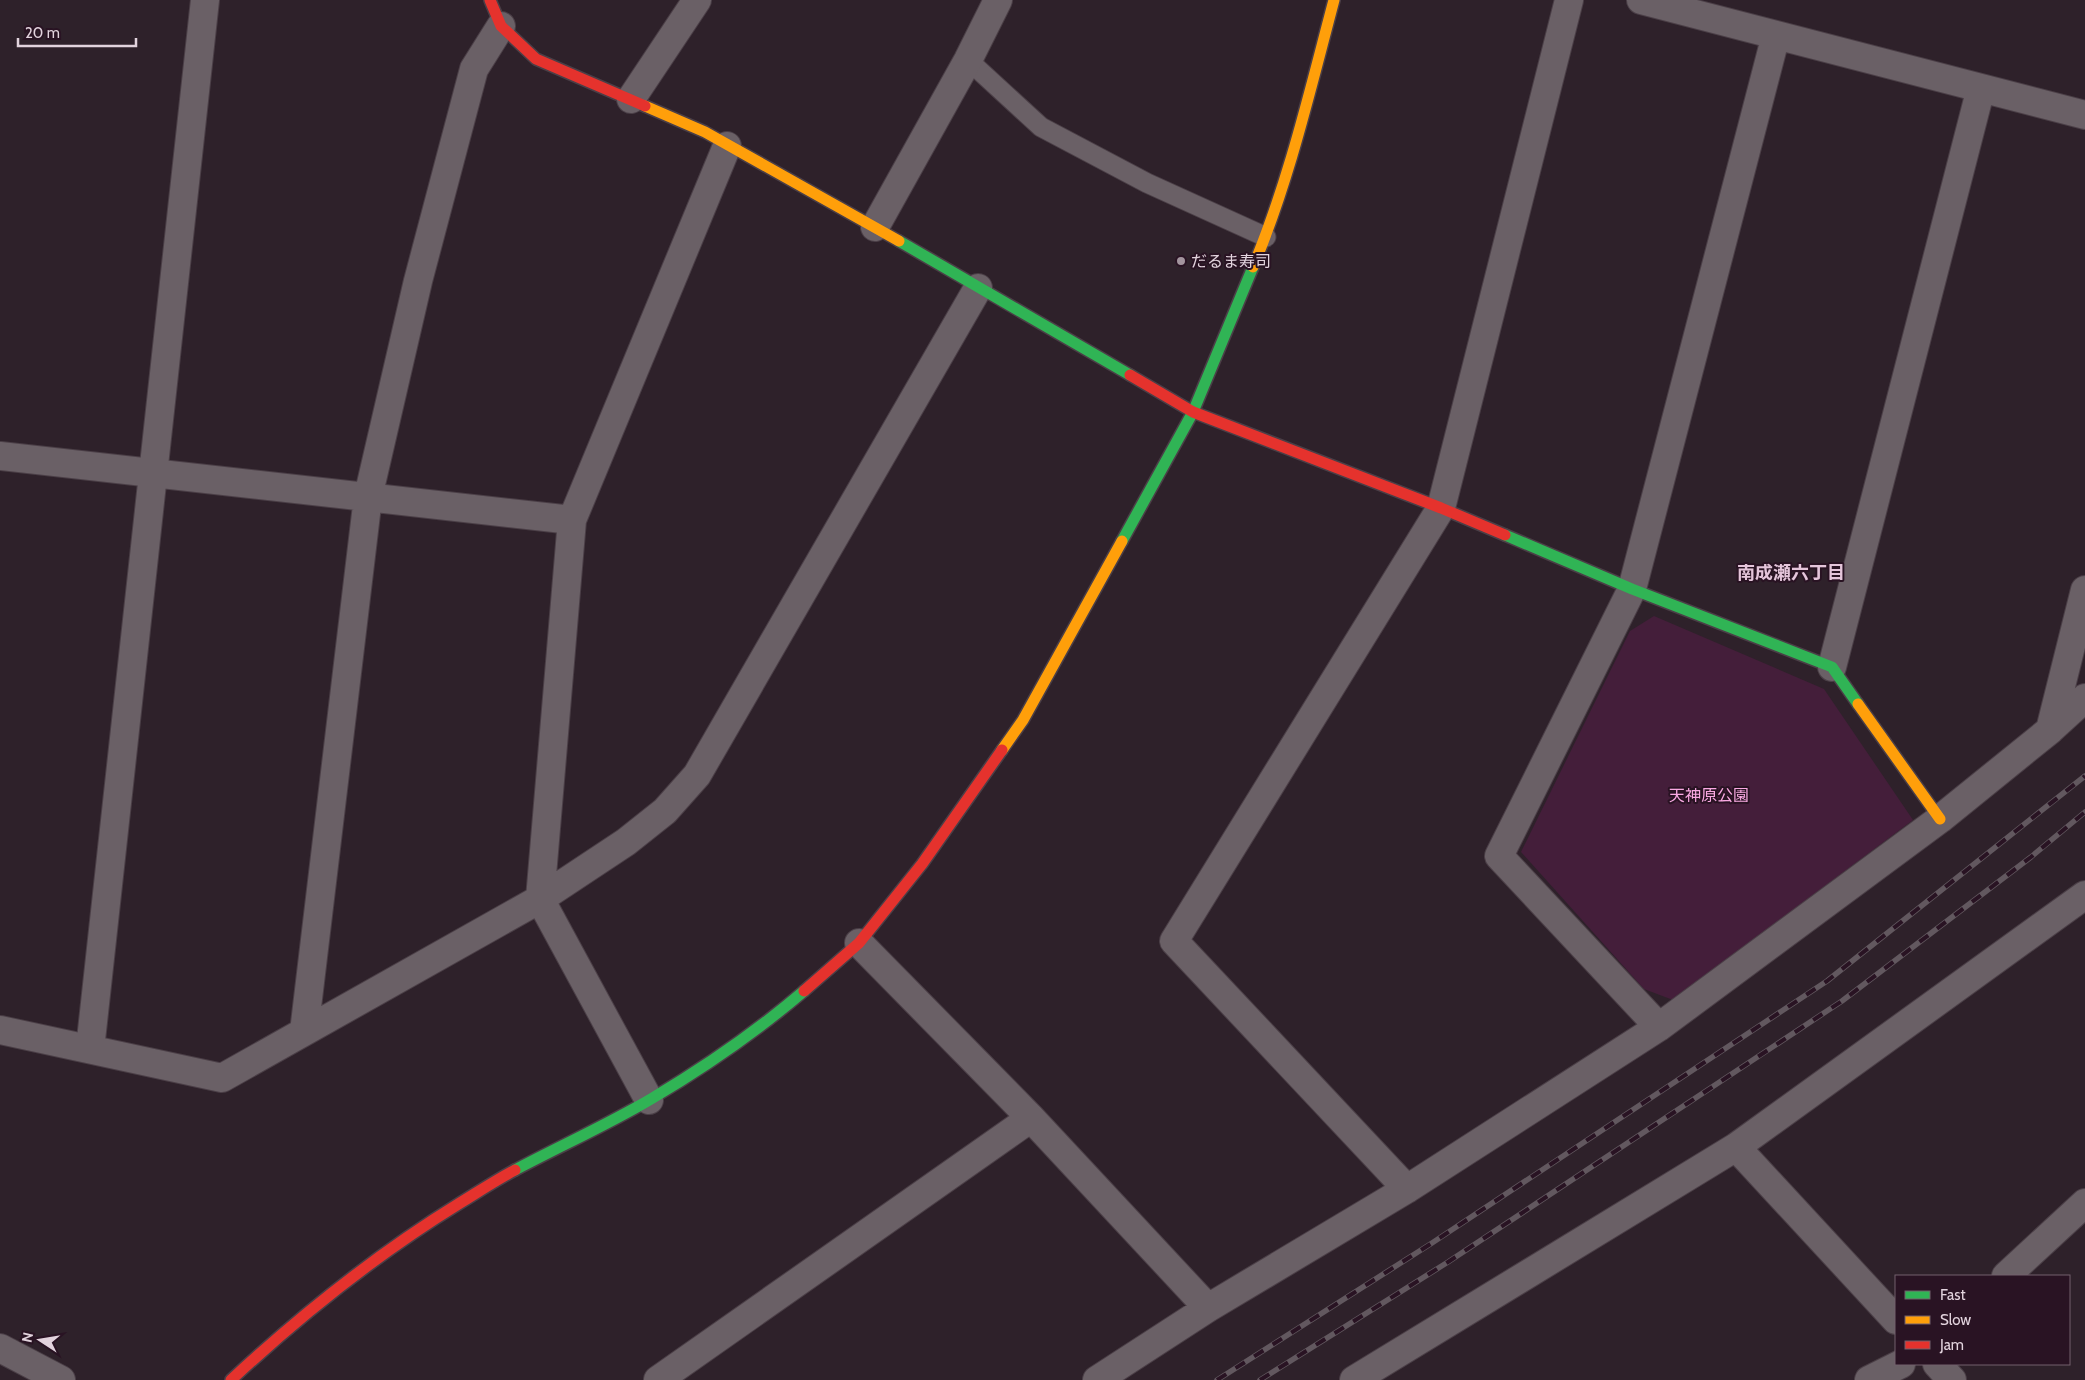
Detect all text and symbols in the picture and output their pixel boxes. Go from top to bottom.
scale bar [18,15,135,47]
text: 20 m [25,24,60,42]
place label: だるま寿司 [1191,252,1271,271]
marker: だるま寿司 [1175,255,1187,267]
district label: 南成瀬六丁目 [1737,562,1845,584]
park label: 天神原公園 [1669,786,1749,805]
legend [1895,1275,2070,1365]
text: Fast [1940,1286,1965,1304]
text: Slow [1940,1311,1971,1329]
north arrow [15,1315,65,1365]
text: N [17,1331,37,1344]
text: Jam [1939,1336,1964,1354]

